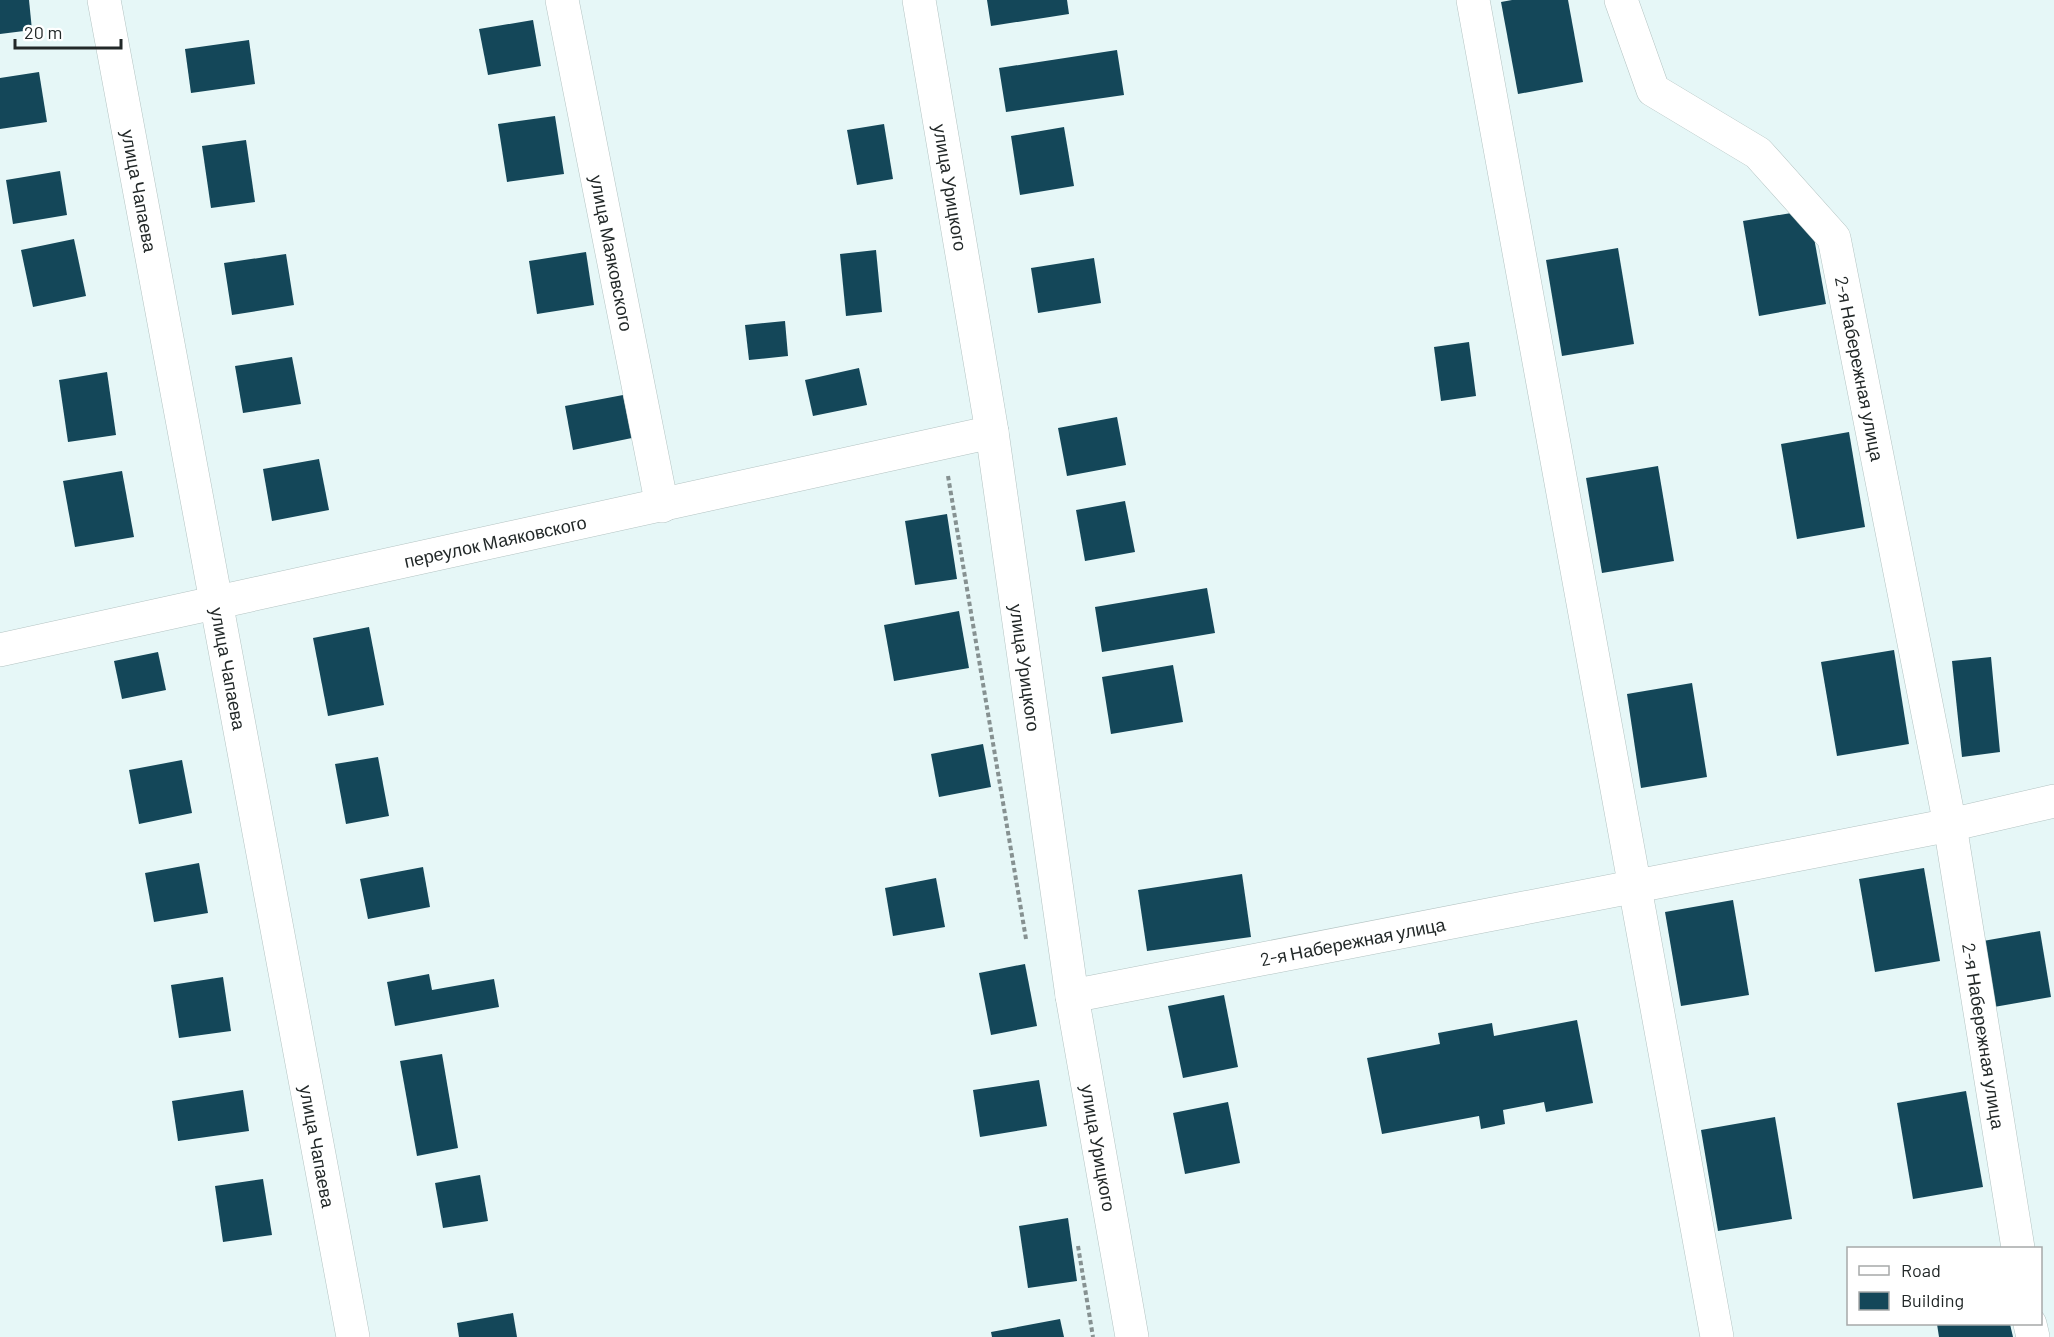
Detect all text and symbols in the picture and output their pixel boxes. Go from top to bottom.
scale bar [15,12,122,50]
text: 20 m [24,21,62,43]
street label: улица Урицкого [929,122,972,252]
street label: улица Чапаева [117,128,162,255]
street label: улица Маяковского [586,173,638,333]
street label: 2-я Набережная улица [1831,274,1889,464]
street label: переулок Маяковского [402,510,588,572]
street label: улица Урицкого [1005,602,1045,733]
street label: улица Чапаева [206,605,251,733]
street label: 2-я Набережная улица [1258,912,1448,970]
street label: 2-я Набережная улица [1958,941,2010,1131]
street label: улица Чапаева [295,1083,340,1210]
street label: улица Урицкого [1077,1083,1121,1213]
legend [1847,1247,2042,1325]
text: Road [1901,1259,1941,1281]
text: Building [1901,1289,1964,1311]

